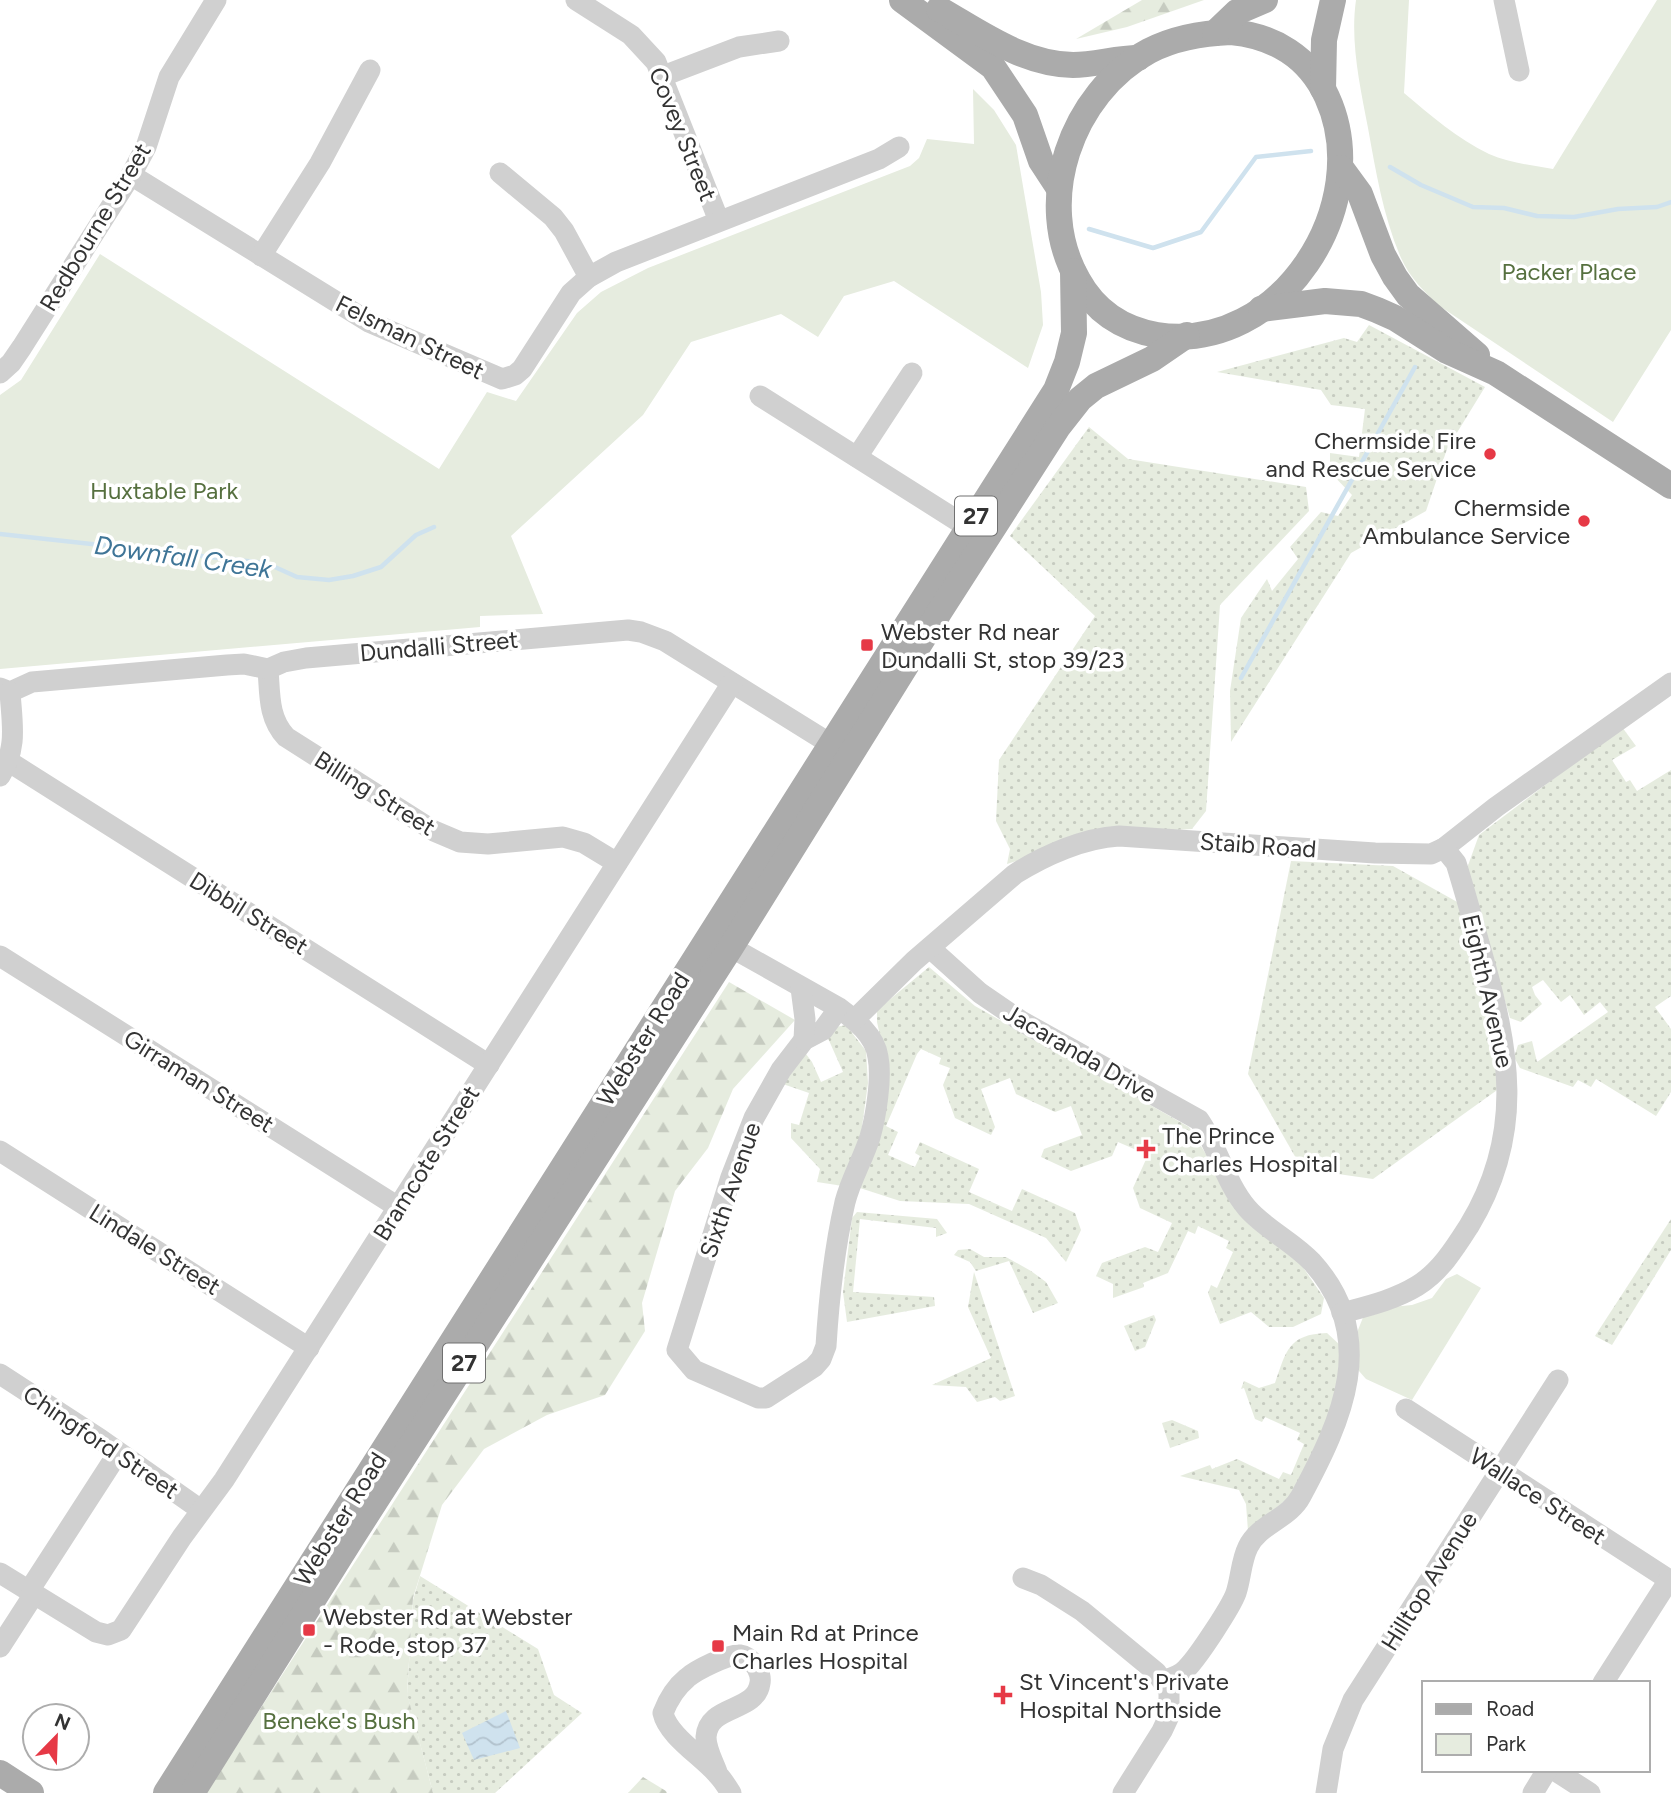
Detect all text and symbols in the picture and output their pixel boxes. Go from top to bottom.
street label: Covey Street [643,63,723,205]
street label: Redbourne Street [33,138,157,316]
park label: Packer Place [1502,257,1636,286]
street label: Felsman Street [331,289,489,385]
place label: Chermside Fire and Rescue Service [1266,426,1476,483]
marker: Chermside Fire and Rescue Service [1482,446,1498,462]
park label: Huxtable Park [90,476,238,505]
place label: Chermside Ambulance Service [1363,493,1570,550]
road number: 27 [955,496,997,536]
marker: Chermside Ambulance Service [1576,513,1592,529]
water label: Downfall Creek [92,529,275,585]
place label: Webster Rd near Dundalli St, stop 39/23 [881,617,1125,674]
street label: Dundalli Street [359,625,519,667]
marker: Webster Rd near Dundalli St, stop 39/23 [859,637,875,653]
street label: Billing Street [309,744,441,842]
street label: Staib Road [1199,826,1317,864]
street label: Dibbil Street [184,865,314,961]
street label: Eighth Avenue [1456,911,1520,1071]
street label: Webster Road [590,967,696,1111]
street label: Jacaranda Drive [999,998,1161,1108]
street label: Girraman Street [119,1023,279,1139]
street label: Bramcote Street [367,1080,485,1246]
street label: Sixth Avenue [693,1118,767,1262]
place label: The Prince Charles Hospital [1162,1121,1338,1178]
marker: The Prince Charles Hospital [1136,1139,1156,1159]
street label: Lindale Street [84,1197,226,1301]
road number: 27 [443,1344,485,1382]
street label: Chingford Street [18,1379,184,1505]
street label: Wallace Street [1465,1441,1611,1551]
street label: Webster Road [287,1447,393,1591]
street label: Hilltop Avenue [1375,1506,1483,1656]
place label: Webster Rd at Webster - Rode, stop 37 [323,1602,572,1659]
place label: Main Rd at Prince Charles Hospital [732,1618,919,1675]
marker: Webster Rd at Webster - Rode, stop 37 [301,1622,317,1638]
marker: Main Rd at Prince Charles Hospital [710,1638,726,1654]
place label: St Vincent's Private Hospital Northside [1019,1667,1229,1724]
legend [1422,1681,1650,1772]
marker: St Vincent's Private Hospital Northside [993,1685,1013,1705]
text: Road [1486,1696,1534,1721]
north arrow [21,1702,91,1772]
park label: Beneke's Bush [262,1706,416,1735]
text: N [51,1708,74,1735]
text: Park [1486,1731,1527,1756]

